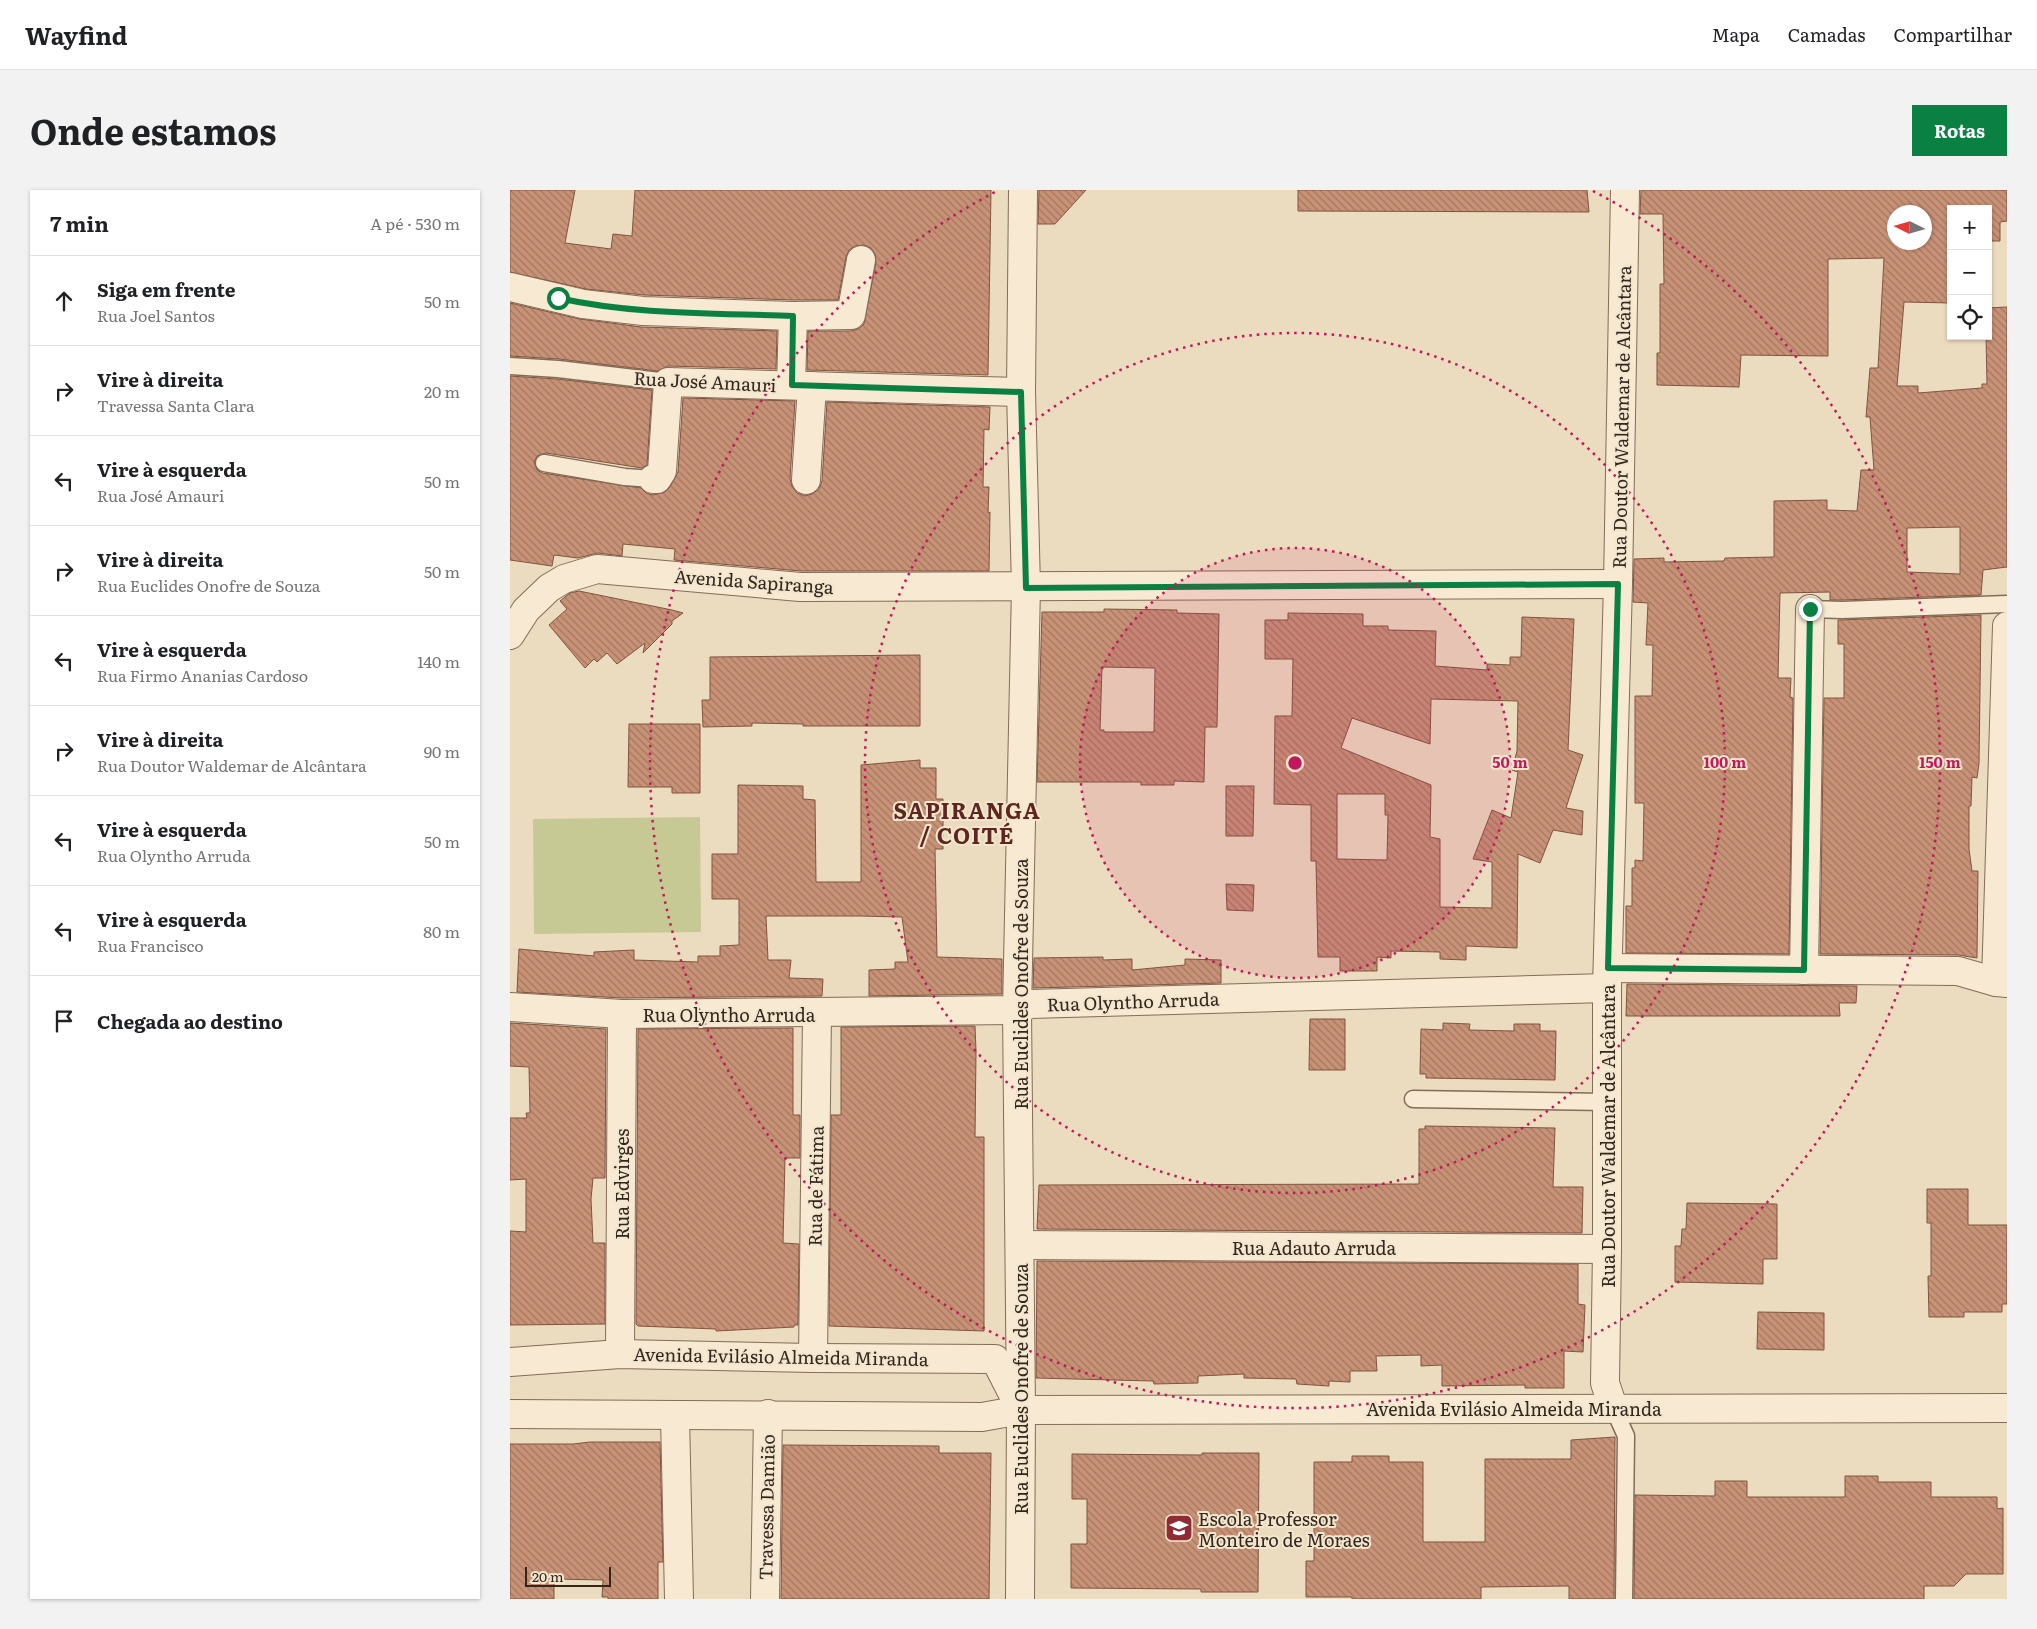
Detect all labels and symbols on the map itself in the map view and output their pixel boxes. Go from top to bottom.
north arrow [1887,205,1932,250]
street label: Rua Doutor Waldemar de Alcântara [1605,265,1637,569]
route start [547,287,570,310]
street label: Rua José Amauri [633,364,777,398]
street label: Avenida Sapiranga [673,562,835,600]
route end [1799,598,1822,621]
text: 50 m [1492,750,1528,773]
text: 100 m [1704,750,1746,773]
text: 150 m [1919,750,1961,773]
centre of rings [1286,754,1304,772]
district label: SAPIRANGA / COITÉ [893,793,1041,851]
street label: Rua Euclides Onofre de Souza [1007,858,1034,1110]
street label: Rua Olyntho Arruda [1046,984,1220,1018]
street label: Rua Doutor Waldemar de Alcântara [1594,984,1621,1288]
street label: Rua Olyntho Arruda [643,1001,816,1028]
street label: Rua de Fátima [800,1125,830,1247]
street label: Rua Edvirges [608,1129,635,1239]
street label: Rua Adauto Arruda [1232,1234,1397,1261]
street label: Rua Euclides Onofre de Souza [1007,1263,1034,1515]
street label: Avenida Evilásio Almeida Miranda [633,1340,929,1372]
street label: Avenida Evilásio Almeida Miranda [1366,1395,1662,1422]
street label: Travessa Damião [751,1434,781,1580]
place label: Escola Professor Monteiro de Moraes [1198,1505,1370,1553]
school or university icon: Escola Professor Monteiro de Moraes [1164,1513,1194,1543]
scale bar [525,1564,611,1587]

